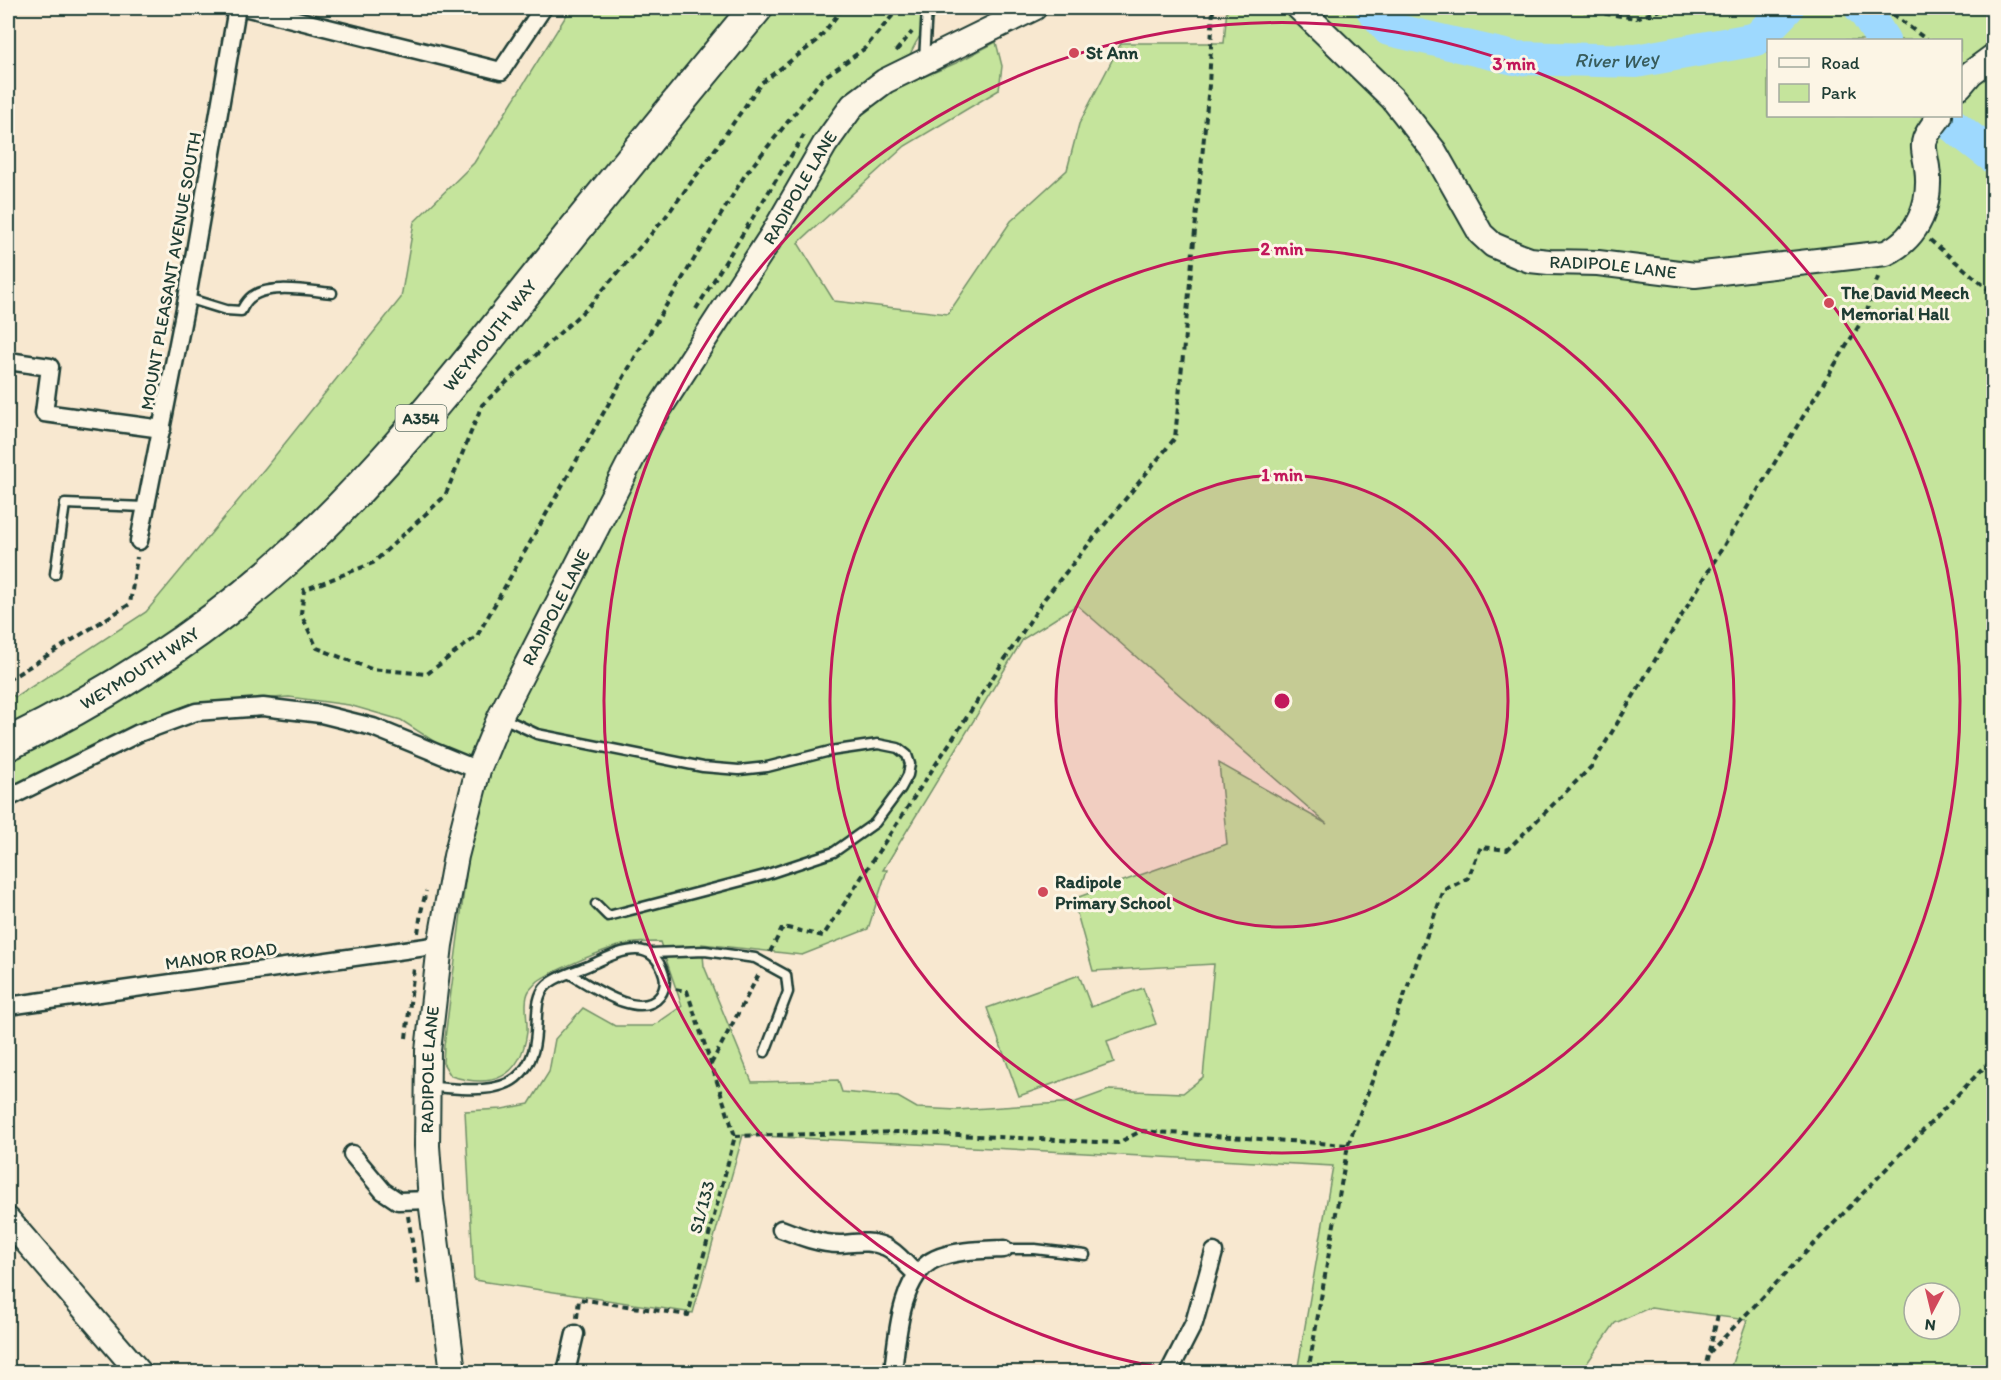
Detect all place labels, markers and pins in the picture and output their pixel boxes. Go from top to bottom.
place label: St Ann [1086,42,1139,64]
marker: St Ann [1067,46,1081,60]
place label: The David Meech Memorial Hall [1840,282,1970,325]
marker: The David Meech Memorial Hall [1822,296,1836,310]
centre of rings [1272,691,1292,711]
place label: Radipole Primary School [1055,871,1172,914]
marker: Radipole Primary School [1036,885,1050,899]

